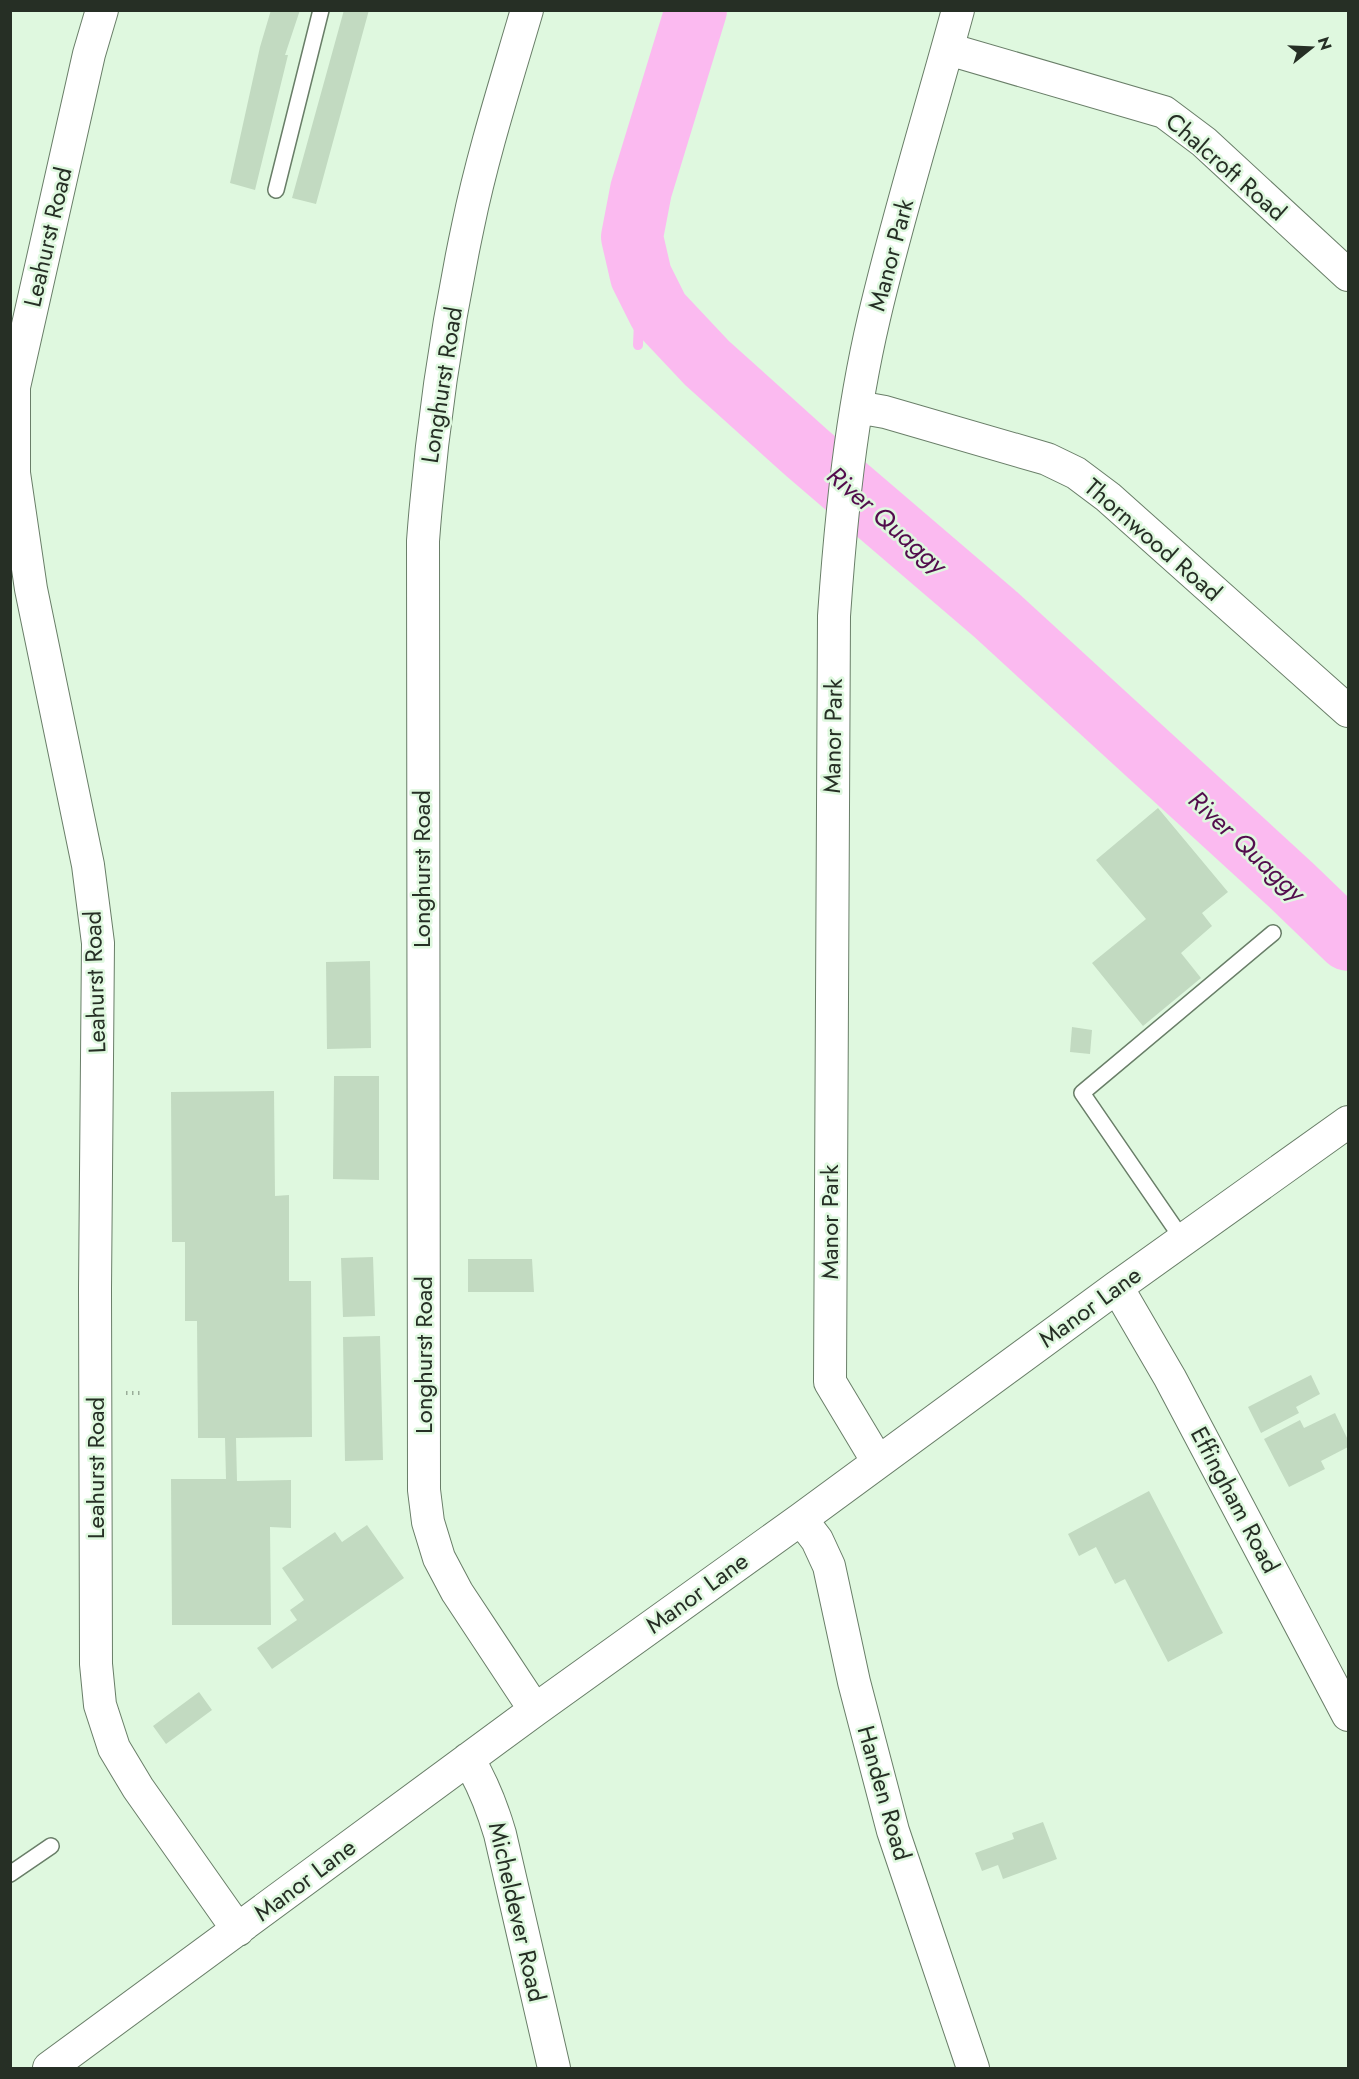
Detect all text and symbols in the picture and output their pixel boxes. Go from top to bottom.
north arrow [1281,18,1341,78]
text: N [1312,34,1338,53]
street label: Chalcroft Road [1158,104,1294,229]
street label: Leahurst Road [14,164,81,310]
street label: Manor Park [859,194,922,315]
street label: Longhurst Road [412,304,471,466]
water label: River Quaggy [819,457,957,584]
street label: Thornwood Road [1077,470,1230,609]
street label: Manor Park [814,678,851,794]
water label: River Quaggy [1180,782,1316,912]
street label: Longhurst Road [404,790,439,948]
street label: Leahurst Road [75,910,114,1054]
street label: Manor Park [812,1164,847,1279]
street label: Manor Lane [1031,1257,1148,1356]
street label: Longhurst Road [406,1276,441,1434]
street label: Leahurst Road [78,1397,113,1539]
street label: Effingham Road [1182,1420,1289,1579]
street label: Manor Lane [638,1543,755,1642]
street label: Handen Road [849,1721,920,1864]
street label: Micheldever Road [480,1819,555,2005]
street label: Manor Lane [246,1830,363,1930]

